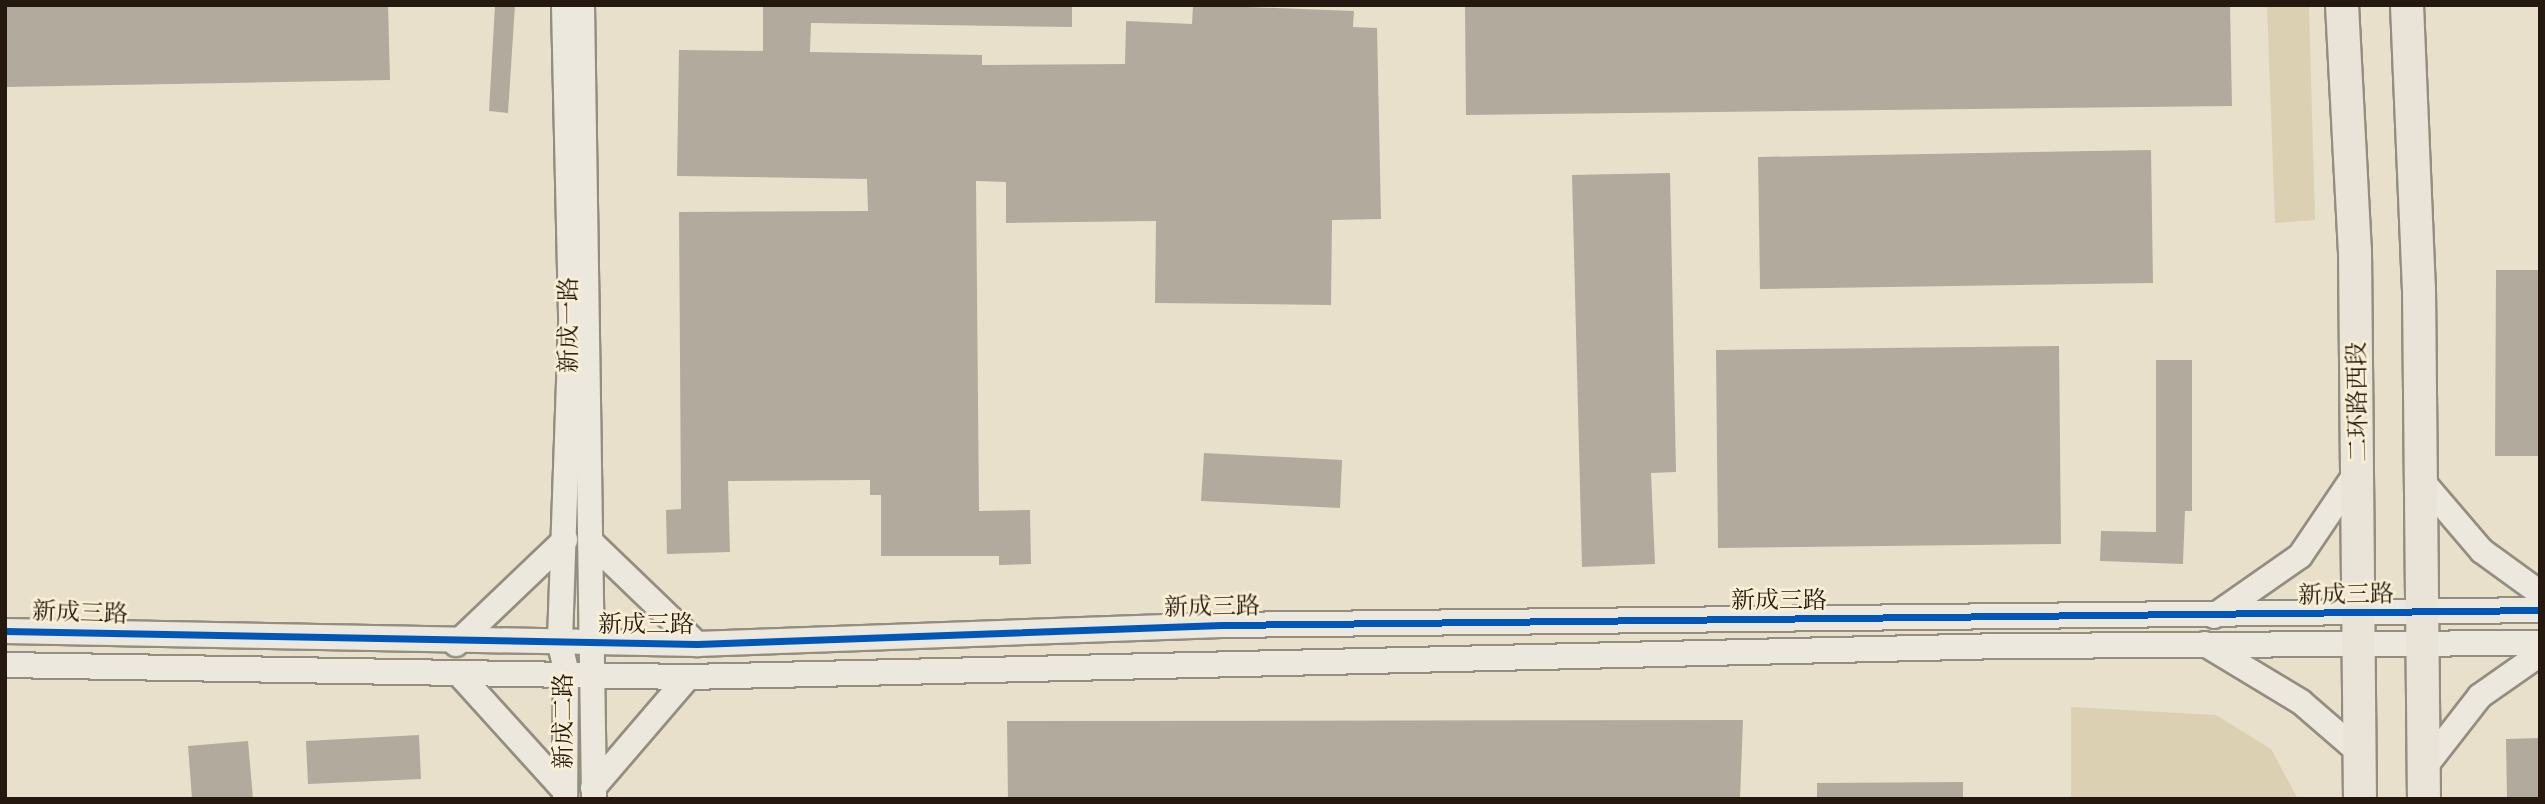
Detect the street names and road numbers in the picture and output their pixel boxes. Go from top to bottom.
street label: 新成一路 [555,277,583,373]
street label: 二环路西段 [2343,342,2373,462]
street label: 新成三路 [2298,580,2394,610]
street label: 新成三路 [1731,587,1827,615]
street label: 新成三路 [1164,592,1260,622]
street label: 新成三路 [32,597,128,629]
street label: 新成三路 [598,611,694,639]
street label: 新成二路 [550,673,578,769]

